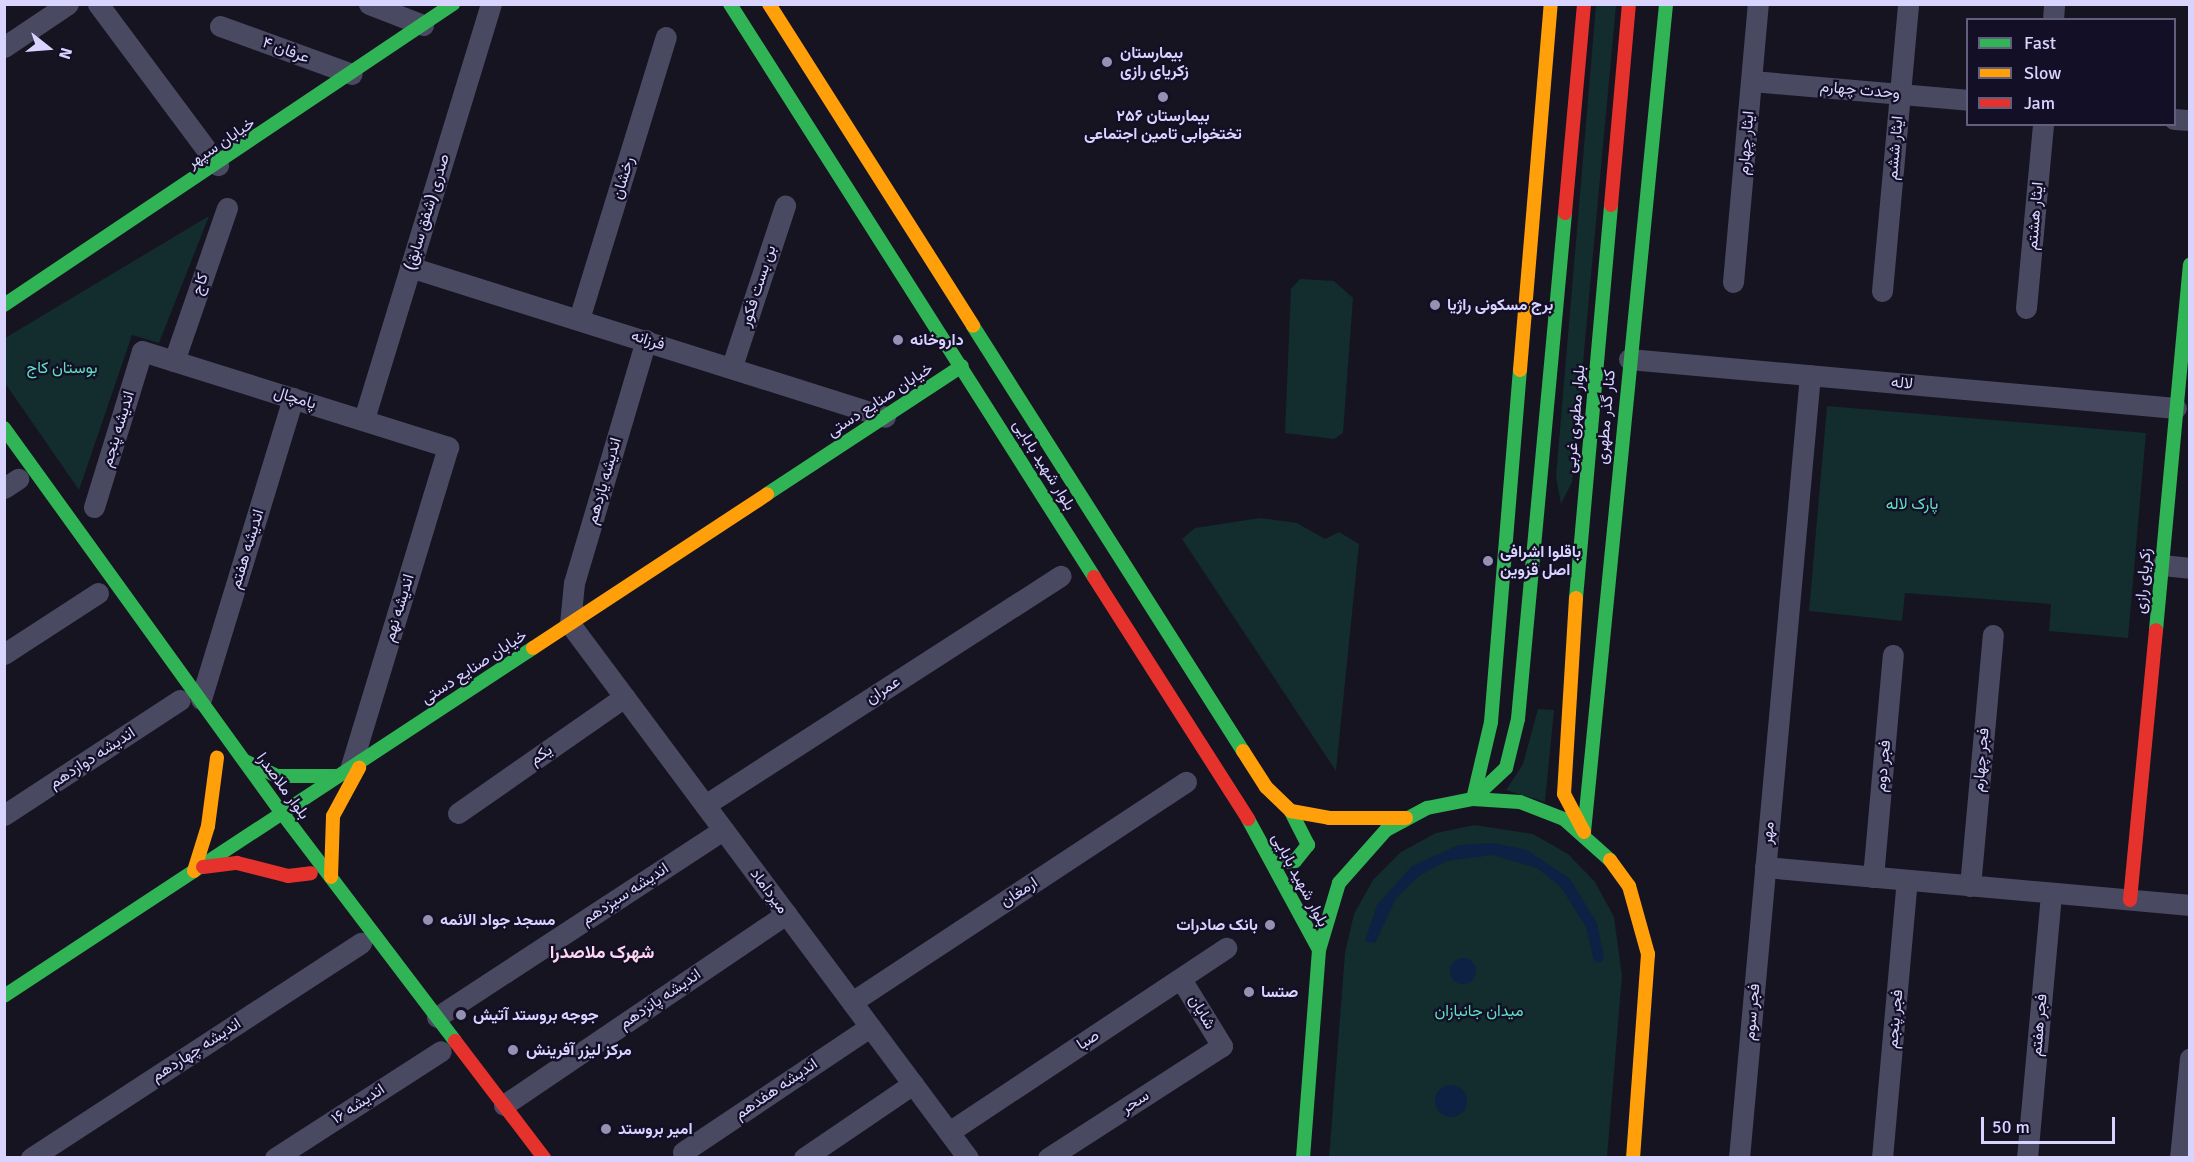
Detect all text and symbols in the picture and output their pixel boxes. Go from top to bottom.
north arrow [18,18,78,78]
legend [1966,18,2176,126]
text: Fast [2024,32,2056,54]
street label: عرفان ۴ [260,33,312,67]
place label: بیمارستان زکریای رازی [1120,43,1189,81]
text: N [54,45,76,62]
marker: بیمارستان زکریای رازی [1098,53,1116,71]
text: Slow [2024,62,2061,84]
street label: وحدت چهارم [1819,77,1901,103]
marker: بیمارستان ۲۵۶ تختخوابی تامین اجتماعی [1156,90,1170,104]
text: Jam [2024,92,2055,114]
place label: بیمارستان ۲۵۶ تختخوابی تامین اجتماعی [1084,106,1242,144]
street label: ایثار چهارم [1734,110,1758,176]
street label: خیابان سپهر [184,113,258,173]
street label: ایثار ششم [1883,115,1907,181]
street label: صدری (شفق سابق) [400,151,454,273]
street label: رخشان [607,154,639,202]
street label: ایثار هشتم [2022,181,2048,251]
street label: بن بست فكور [736,243,780,329]
street label: کاج [187,270,213,298]
place label: برج مسکونی راژیا [1447,295,1553,315]
marker: برج مسکونی راژیا [1428,298,1442,312]
street label: فرزانه [629,326,667,354]
place label: داروخانه [910,330,964,350]
marker: داروخانه [891,333,905,347]
park label: بوستان کاج [26,358,98,378]
street label: خیابان صنایع دستی [823,359,937,441]
street label: بلوار مطهری غربی [1561,364,1589,474]
street label: کنار گذر مطهری [1592,369,1620,465]
street label: لاله [1890,372,1914,394]
street label: پامچال [272,383,318,413]
street label: اندیشه پنجم [97,389,139,469]
street label: بلوار شهید بابایی [1008,416,1080,514]
street label: اندیشه یازدهم [582,435,626,527]
park label: پارک لاله [1886,494,1938,514]
street label: اندیشه هفتم [226,507,268,591]
place label: باقلوا اشرافی اصل قزوین [1500,542,1581,580]
street label: زکریای رازی [2131,547,2155,615]
marker: باقلوا اشرافی اصل قزوین [1481,554,1495,568]
street label: اندیشه نهم [380,572,418,644]
street label: خیابان صنایع دستی [417,626,531,708]
street label: عمران [862,672,904,708]
street label: اندیشه دوازدهم [45,723,139,793]
street label: فجر چهارم [1969,727,1993,793]
street label: فجر دوم [1871,739,1895,793]
street label: یکم [526,740,556,770]
street label: بلوار ملاصدرا [252,749,314,823]
street label: مهر [1757,821,1779,845]
street label: بلوار شهید بابایی [1267,830,1333,930]
street label: اندیشه سیزدهم [578,859,672,929]
street label: میرداماد [746,865,792,917]
street label: ارمغان [997,873,1041,911]
place label: مسجد جواد الائمه [440,910,555,930]
marker: مسجد جواد الائمه [421,913,435,927]
place label: بانک صادرات [1176,915,1258,935]
marker: بانک صادرات [1263,918,1277,932]
district label: شهرک ملاصدرا [550,941,654,963]
street label: اندیشه پانزدهم [615,965,705,1033]
place label: صتسا [1261,982,1298,1002]
street label: فجر سوم [1740,983,1764,1041]
marker: صتسا [1242,985,1256,999]
street label: فجر پنجم [1883,989,1907,1049]
street label: شایان [1184,991,1220,1033]
street label: فجر هفتم [2027,993,2051,1057]
park label: میدان جانبازان [1434,1001,1524,1021]
place label: جوجه بروستد آتیش [473,1005,599,1025]
marker: جوجه بروستد آتیش [454,1008,468,1022]
street label: اندیشه چهاردهم [148,1014,244,1086]
street label: صبا [1073,1026,1103,1054]
place label: مرکز لیزر آفرینش [526,1040,632,1060]
marker: مرکز لیزر آفرینش [504,1041,522,1059]
street label: اندیشه هفدهم [731,1054,821,1124]
street label: اندیشه ۱۶ [328,1080,388,1128]
street label: سحر [1117,1086,1153,1118]
scale bar [1984,1105,2118,1143]
text: 50 m [1992,1116,2030,1138]
place label: امیر بروستد [618,1119,693,1139]
marker: امیر بروستد [599,1122,613,1136]

